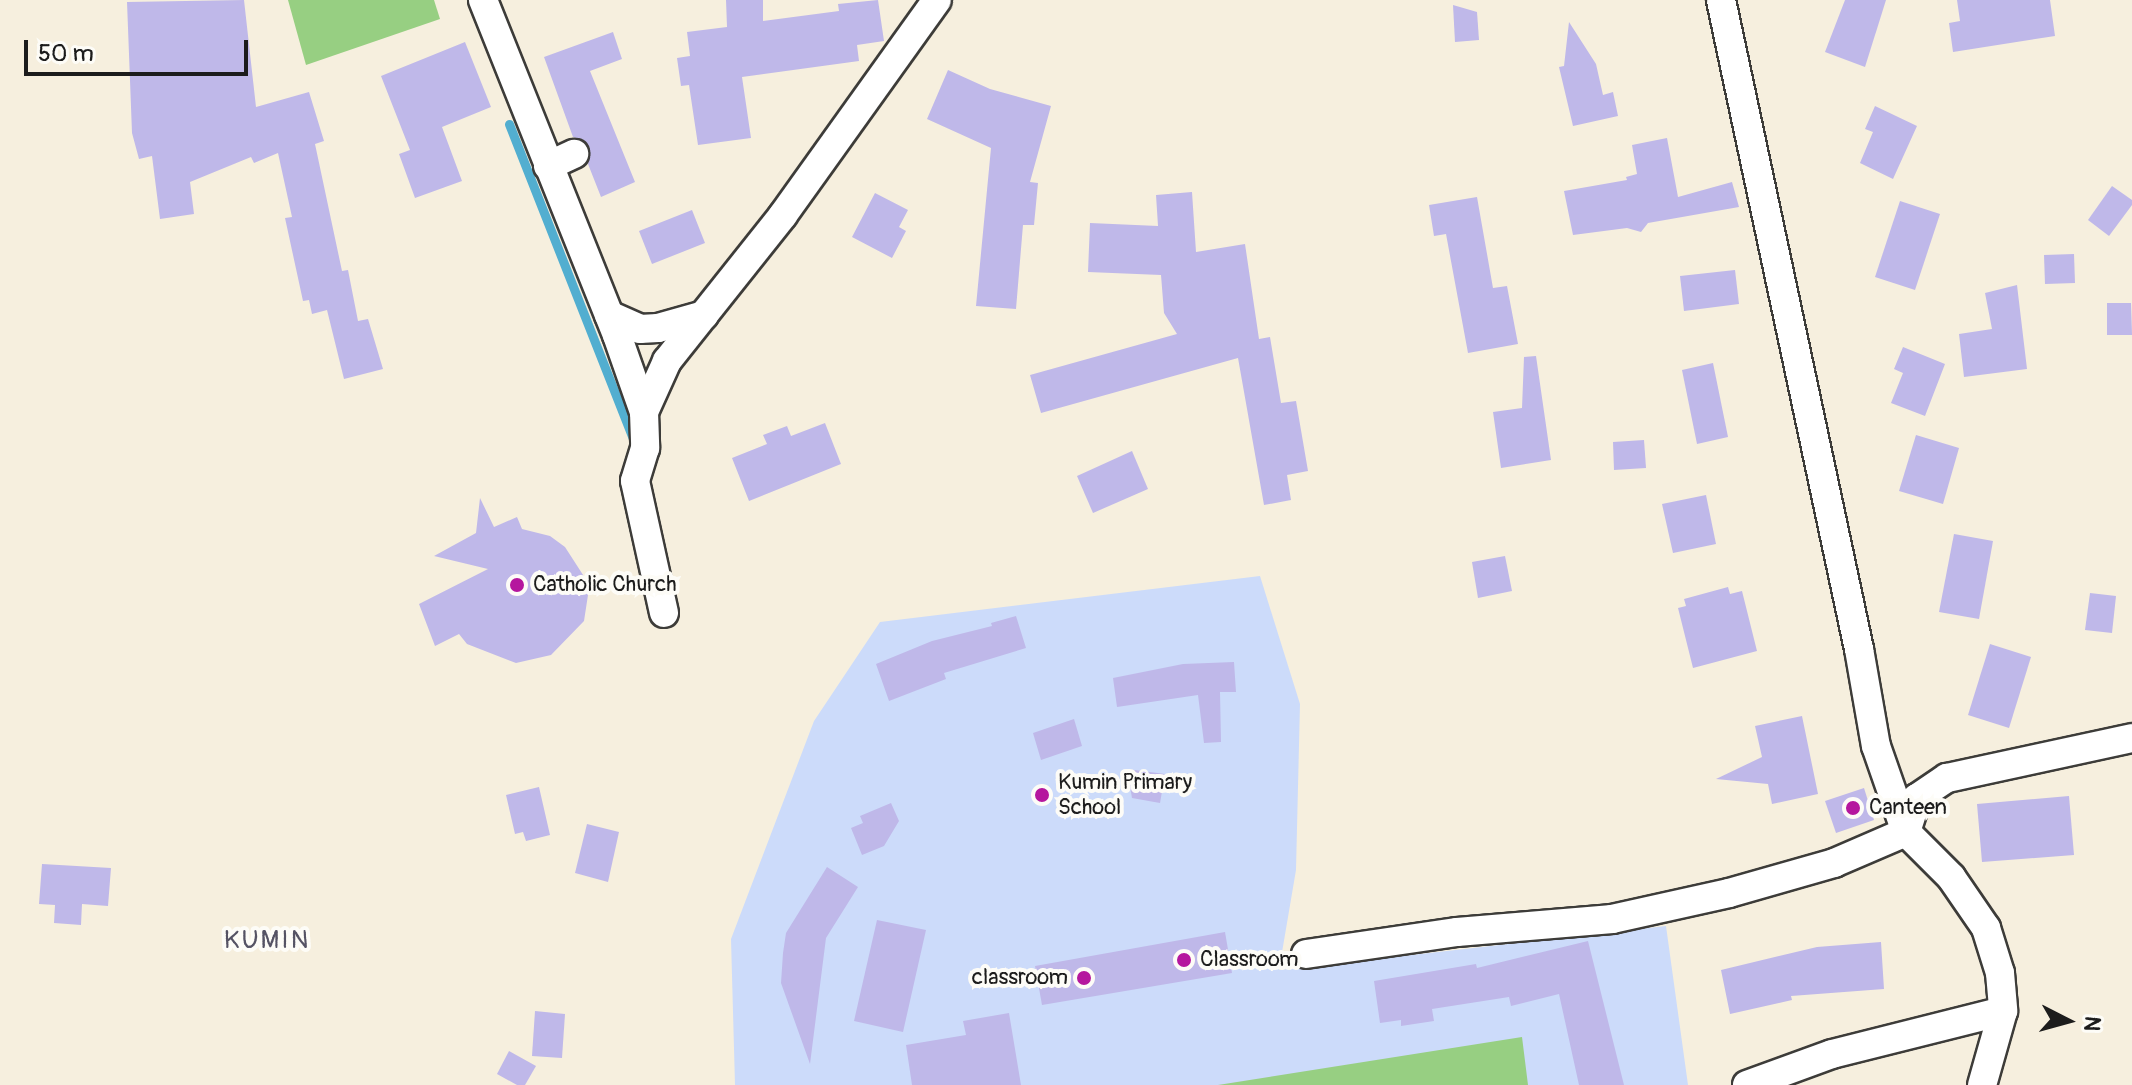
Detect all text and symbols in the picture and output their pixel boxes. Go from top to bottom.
scale bar [28,24,252,74]
text: 50 m [38,39,94,68]
place label: Catholic Church [533,572,677,598]
marker: Catholic Church [508,576,526,594]
place label: Kumin Primary School [1058,769,1192,820]
marker: Kumin Primary School [1033,786,1051,804]
place label: Canteen [1869,795,1947,821]
marker: Canteen [1844,799,1862,817]
district label: KUMIN [224,925,310,957]
place label: Classroom [1200,947,1299,973]
marker: Classroom [1175,951,1193,969]
place label: classroom [972,965,1068,991]
marker: classroom [1075,969,1093,987]
north arrow [2028,981,2108,1061]
text: N [2077,1015,2107,1032]

